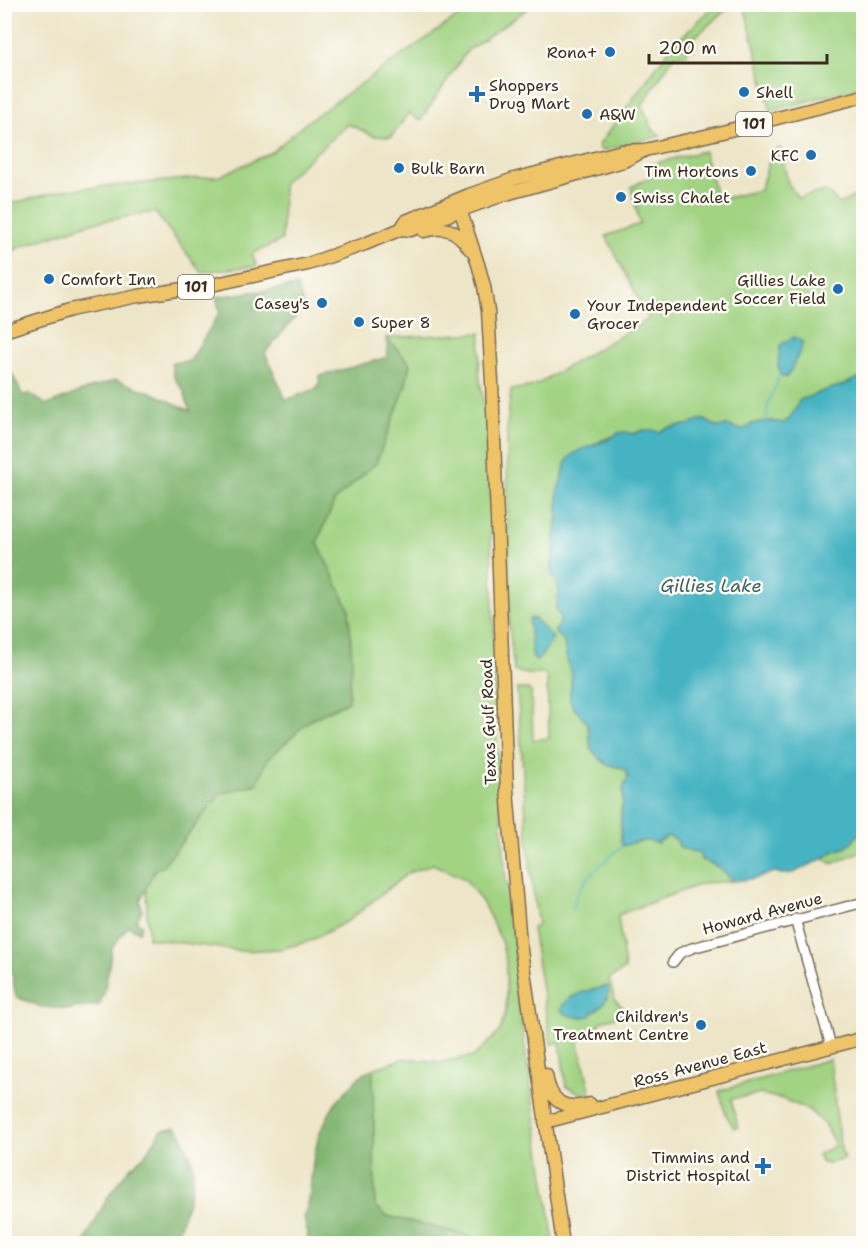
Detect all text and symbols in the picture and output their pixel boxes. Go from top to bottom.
scale bar [649,27,828,65]
text: 200 m [658,36,717,60]
place label: Rona+ [547,42,598,63]
marker: Rona+ [603,45,617,59]
place label: Shoppers Drug Mart [489,75,570,114]
place label: Shell [756,82,793,103]
marker: Shell [737,85,751,99]
marker: Shoppers Drug Mart [470,87,484,101]
place label: A&W [599,104,636,125]
marker: A&W [580,107,594,121]
road number: 101 [736,112,772,136]
place label: KFC [771,145,799,166]
marker: KFC [804,148,818,162]
place label: Bulk Barn [411,158,485,179]
marker: Bulk Barn [392,161,406,175]
place label: Tim Hortons [644,161,739,182]
marker: Tim Hortons [744,164,758,178]
place label: Swiss Chalet [633,187,730,208]
marker: Swiss Chalet [614,190,628,204]
place label: Comfort Inn [61,269,156,290]
place label: Gillies Lake Soccer Field [734,270,826,309]
marker: Comfort Inn [42,272,56,286]
road number: 101 [178,275,214,299]
marker: Gillies Lake Soccer Field [831,282,845,296]
place label: Casey's [254,293,310,314]
place label: Your Independent Grocer [587,295,727,334]
marker: Casey's [315,296,329,310]
marker: Your Independent Grocer [568,307,582,321]
place label: Super 8 [371,312,431,333]
marker: Super 8 [352,315,366,329]
water label: Gillies Lake [660,574,762,598]
street label: Texas Gulf Road [476,659,501,785]
street label: Howard Avenue [700,887,824,940]
place label: Children's Treatment Centre [553,1006,689,1045]
marker: Children's Treatment Centre [694,1018,708,1032]
street label: Ross Avenue East [631,1037,769,1092]
place label: Timmins and District Hospital [626,1147,750,1186]
marker: Timmins and District Hospital [754,1157,772,1175]

